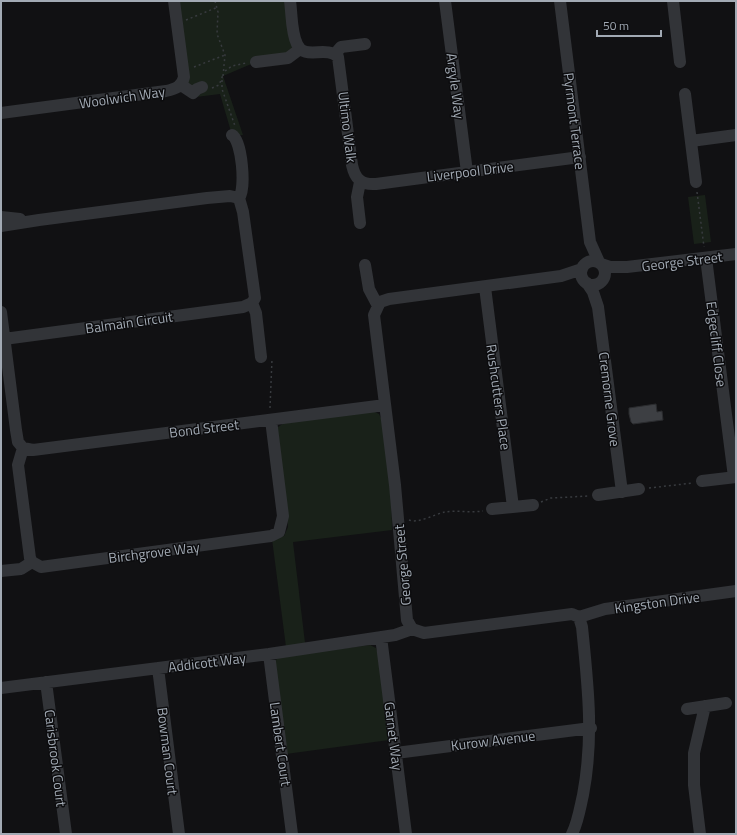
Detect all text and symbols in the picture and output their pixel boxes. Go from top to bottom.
scale bar [597,12,661,38]
text: 50 m [603,16,629,35]
street label: Argyle Way [442,52,470,120]
street label: Pyrmont Terrace [559,71,591,171]
street label: Woolwich Way [78,81,167,113]
street label: Ultimo Walk [333,90,363,164]
street label: Liverpool Drive [425,155,515,187]
street label: George Street [640,246,724,276]
street label: Edgecliff Close [701,300,733,388]
street label: Balmain Circuit [84,305,174,339]
street label: Rushcutters Place [481,343,517,451]
street label: Cremorne Grove [594,350,626,448]
street label: Bond Street [168,413,240,443]
street label: George Street [388,524,416,606]
street label: Birchgrove Way [107,536,201,568]
street label: Kingston Drive [613,586,701,618]
street label: Addicott Way [167,647,247,677]
street label: Lambert Court [265,701,297,788]
street label: Garnet Way [379,701,409,772]
street label: Bowman Court [152,706,184,796]
street label: Carisbrook Court [40,708,72,808]
street label: Kurow Avenue [450,724,536,756]

